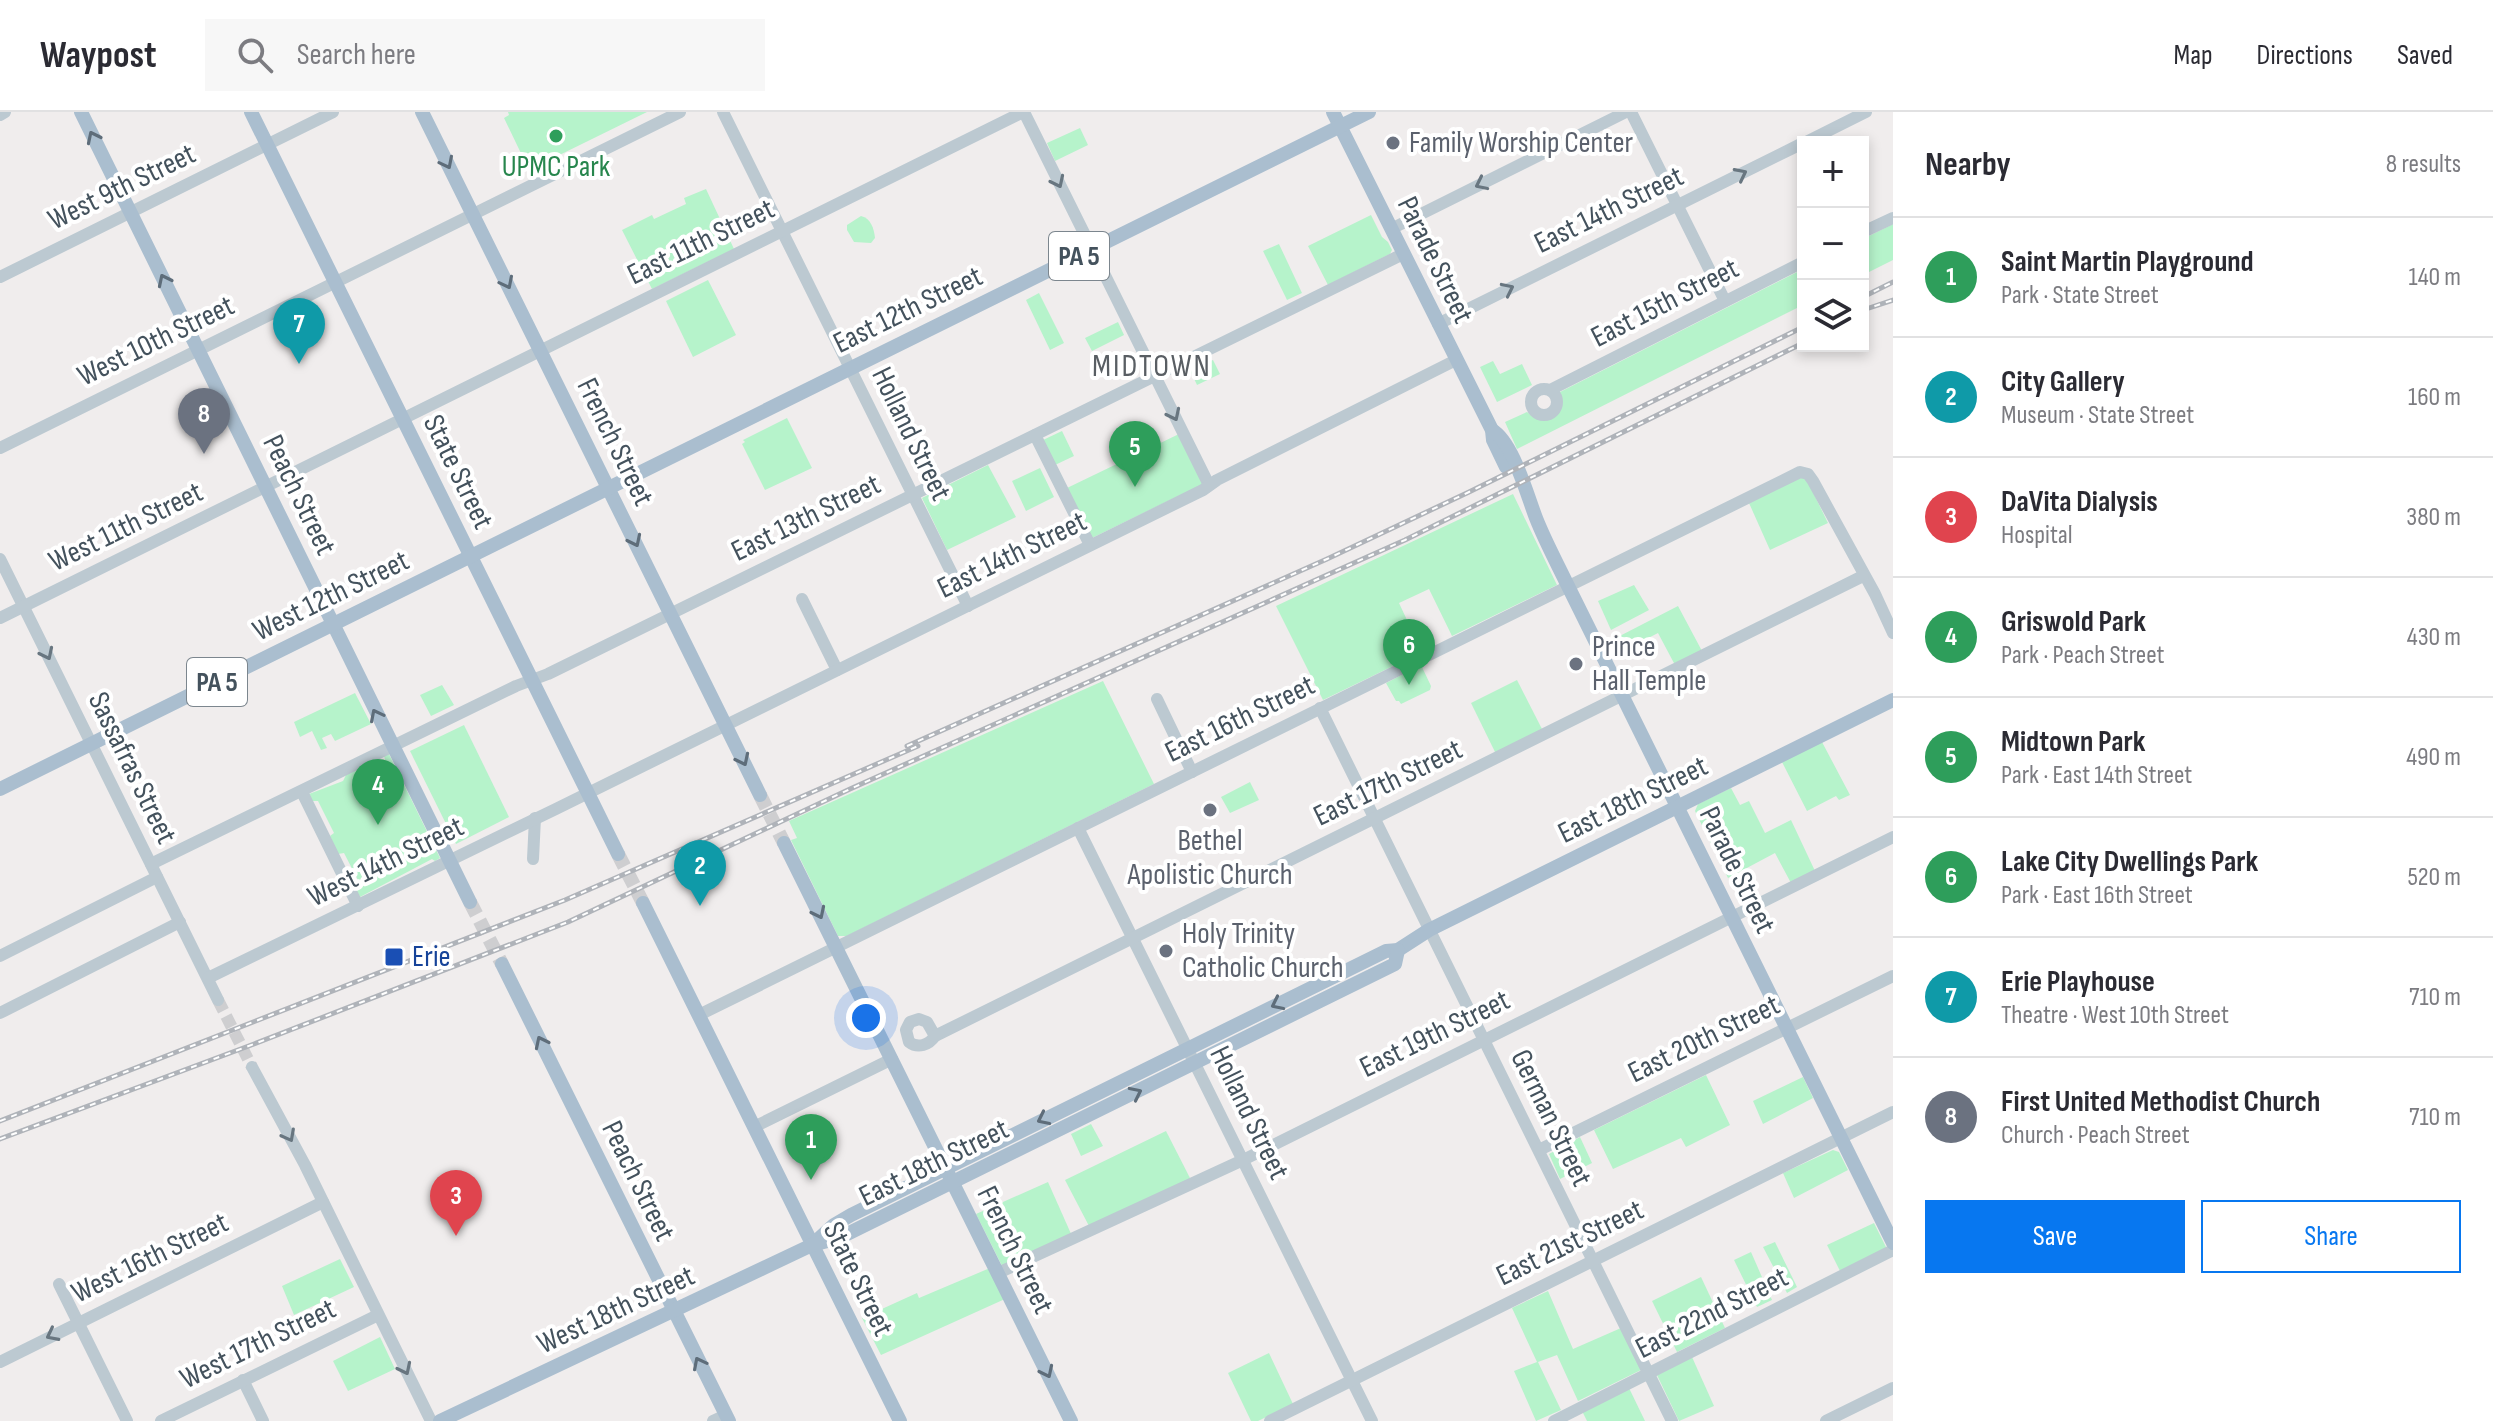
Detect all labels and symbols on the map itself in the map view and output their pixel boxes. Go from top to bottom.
place label: Family Worship Center [1409,125,1634,161]
marker: UPMC Park [547,127,565,145]
one-way arrow [87,130,103,145]
marker: Family Worship Center [1384,134,1402,152]
street label: West 9th Street [43,136,201,238]
place label: UPMC Park [502,149,611,185]
one-way arrow [437,154,453,169]
street label: East 14th Street [1529,158,1689,262]
one-way arrow [1732,169,1747,184]
one-way arrow [1049,173,1064,188]
one-way arrow [1475,174,1490,190]
street label: East 11th Street [622,191,780,293]
street label: Parade Street [1389,191,1481,329]
road number: PA 5 [1049,232,1109,280]
street label: East 15th Street [1585,250,1745,356]
street label: East 12th Street [828,258,988,362]
one-way arrow [158,274,174,289]
one-way arrow [497,275,513,290]
one-way arrow [1499,283,1514,299]
street label: West 10th Street [72,288,240,394]
pin: 7 [273,298,325,364]
district label: MIDTOWN [1092,347,1212,386]
street label: Holland Street [863,361,959,507]
street label: French Street [569,372,661,512]
pin: 8 [178,388,230,454]
one-way arrow [1164,406,1180,421]
street label: State Street [415,409,501,535]
pin: 5 [1109,421,1161,487]
street label: Peach Street [255,429,343,561]
street label: East 13th Street [726,466,886,570]
street label: West 11th Street [43,474,209,580]
street label: East 14th Street [932,503,1092,607]
one-way arrow [625,533,641,548]
street label: West 12th Street [247,543,415,649]
pin: 6 [1383,619,1435,685]
place label: Prince Hall Temple [1592,629,1706,699]
one-way arrow [37,646,53,661]
marker: Prince Hall Temple [1567,655,1585,673]
road number: PA 5 [187,658,247,706]
street label: East 16th Street [1159,667,1321,771]
street label: Sassafras Street [80,686,184,850]
one-way arrow [371,708,386,723]
street label: East 17th Street [1308,732,1468,834]
street label: East 18th Street [1552,748,1714,852]
one-way arrow [733,752,749,767]
pin: 4 [352,759,404,825]
marker: Bethel Apolistic Church [1201,801,1219,819]
street label: Parade Street [1691,801,1783,939]
street label: West 14th Street [302,809,470,915]
place label: Bethel Apolistic Church [1126,823,1293,893]
pin: 2 [674,840,726,906]
one-way arrow [809,905,825,920]
place label: Holy Trinity Catholic Church [1182,916,1344,986]
place label: Erie [412,939,451,975]
marker: Holy Trinity Catholic Church [1157,942,1175,960]
marker: Erie [383,946,405,968]
street label: East 19th Street [1354,982,1516,1086]
street label: East 20th Street [1622,987,1786,1091]
one-way arrow [1270,995,1285,1010]
your location [846,998,886,1038]
one-way arrow [535,1036,550,1051]
street label: Holland Street [1201,1040,1297,1186]
street label: German Street [1503,1044,1599,1192]
one-way arrow [1127,1087,1142,1102]
one-way arrow [1037,1109,1052,1125]
street label: East 18th Street [853,1111,1015,1215]
pin: 1 [785,1114,837,1180]
street label: Peach Street [594,1115,682,1247]
one-way arrow [280,1127,295,1142]
pin: 3 [430,1170,482,1236]
street label: French Street [969,1180,1061,1320]
street label: East 21st Street [1491,1192,1649,1294]
street label: West 16th Street [66,1205,234,1311]
street label: State Street [815,1216,901,1342]
street label: West 18th Street [532,1258,700,1362]
street label: East 22nd Street [1630,1259,1794,1367]
street label: West 17th Street [174,1291,342,1397]
one-way arrow [46,1326,60,1341]
one-way arrow [694,1356,709,1371]
one-way arrow [395,1360,411,1375]
one-way arrow [1037,1363,1053,1378]

